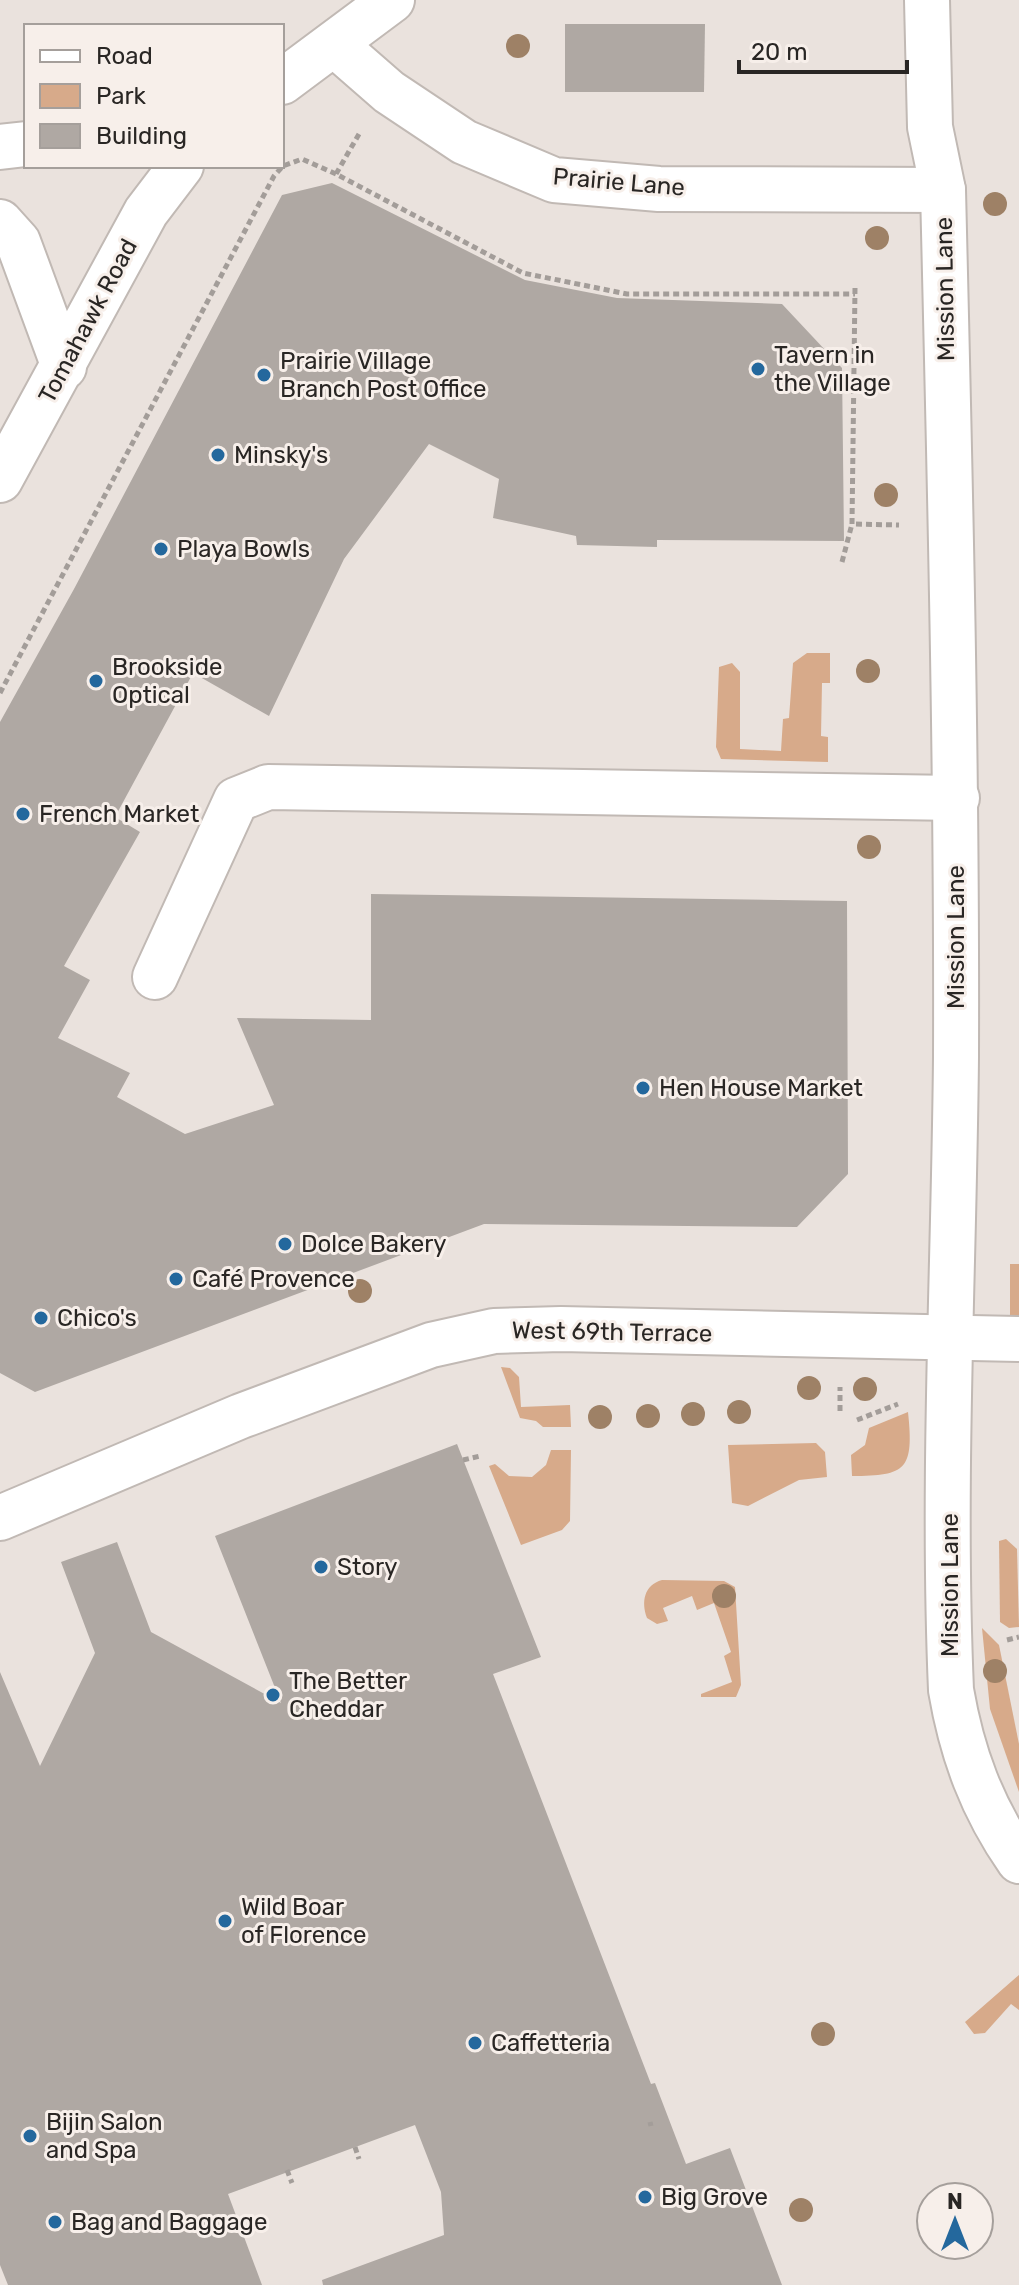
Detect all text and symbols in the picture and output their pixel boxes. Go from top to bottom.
legend [24,24,284,168]
scale bar [739,24,907,74]
text: 20 m [751,38,808,66]
text: Road [96,42,153,70]
text: Park [96,82,147,110]
text: Building [96,122,187,150]
street label: Prairie Lane [552,162,686,202]
street label: Mission Lane [930,217,960,361]
street label: Tomahawk Road [33,234,143,408]
place label: Tavern in the Village [774,341,891,397]
place label: Prairie Village Branch Post Office [280,347,486,403]
marker: Tavern in the Village [749,360,767,378]
marker: Prairie Village Branch Post Office [255,366,273,384]
place label: Minsky's [234,441,328,469]
marker: Minsky's [209,446,227,464]
place label: Playa Bowls [177,535,310,563]
marker: Playa Bowls [152,540,170,558]
place label: Brookside Optical [112,653,222,709]
marker: Brookside Optical [87,672,105,690]
place label: French Market [39,800,199,828]
marker: French Market [14,805,32,823]
street label: Mission Lane [942,865,970,1009]
place label: Hen House Market [659,1074,863,1102]
marker: Hen House Market [634,1079,652,1097]
place label: Dolce Bakery [301,1230,447,1258]
marker: Dolce Bakery [276,1235,294,1253]
place label: Café Provence [192,1265,355,1293]
marker: Café Provence [167,1270,185,1288]
place label: Chico's [57,1304,137,1332]
marker: Chico's [32,1309,50,1327]
street label: West 69th Terrace [511,1316,713,1348]
street label: Mission Lane [936,1513,964,1657]
place label: Story [337,1553,397,1581]
marker: Story [312,1558,330,1576]
place label: The Better Cheddar [289,1667,407,1723]
marker: The Better Cheddar [264,1686,282,1704]
place label: Wild Boar of Florence [241,1893,366,1949]
marker: Wild Boar of Florence [216,1912,234,1930]
place label: Caffetteria [491,2029,610,2057]
marker: Caffetteria [466,2034,484,2052]
place label: Bijin Salon and Spa [46,2108,163,2164]
marker: Bijin Salon and Spa [21,2127,39,2145]
north arrow [915,2181,995,2261]
place label: Big Grove [661,2183,768,2211]
marker: Big Grove [636,2188,654,2206]
text: N [947,2188,963,2215]
place label: Bag and Baggage [71,2208,267,2236]
marker: Bag and Baggage [46,2213,64,2231]

